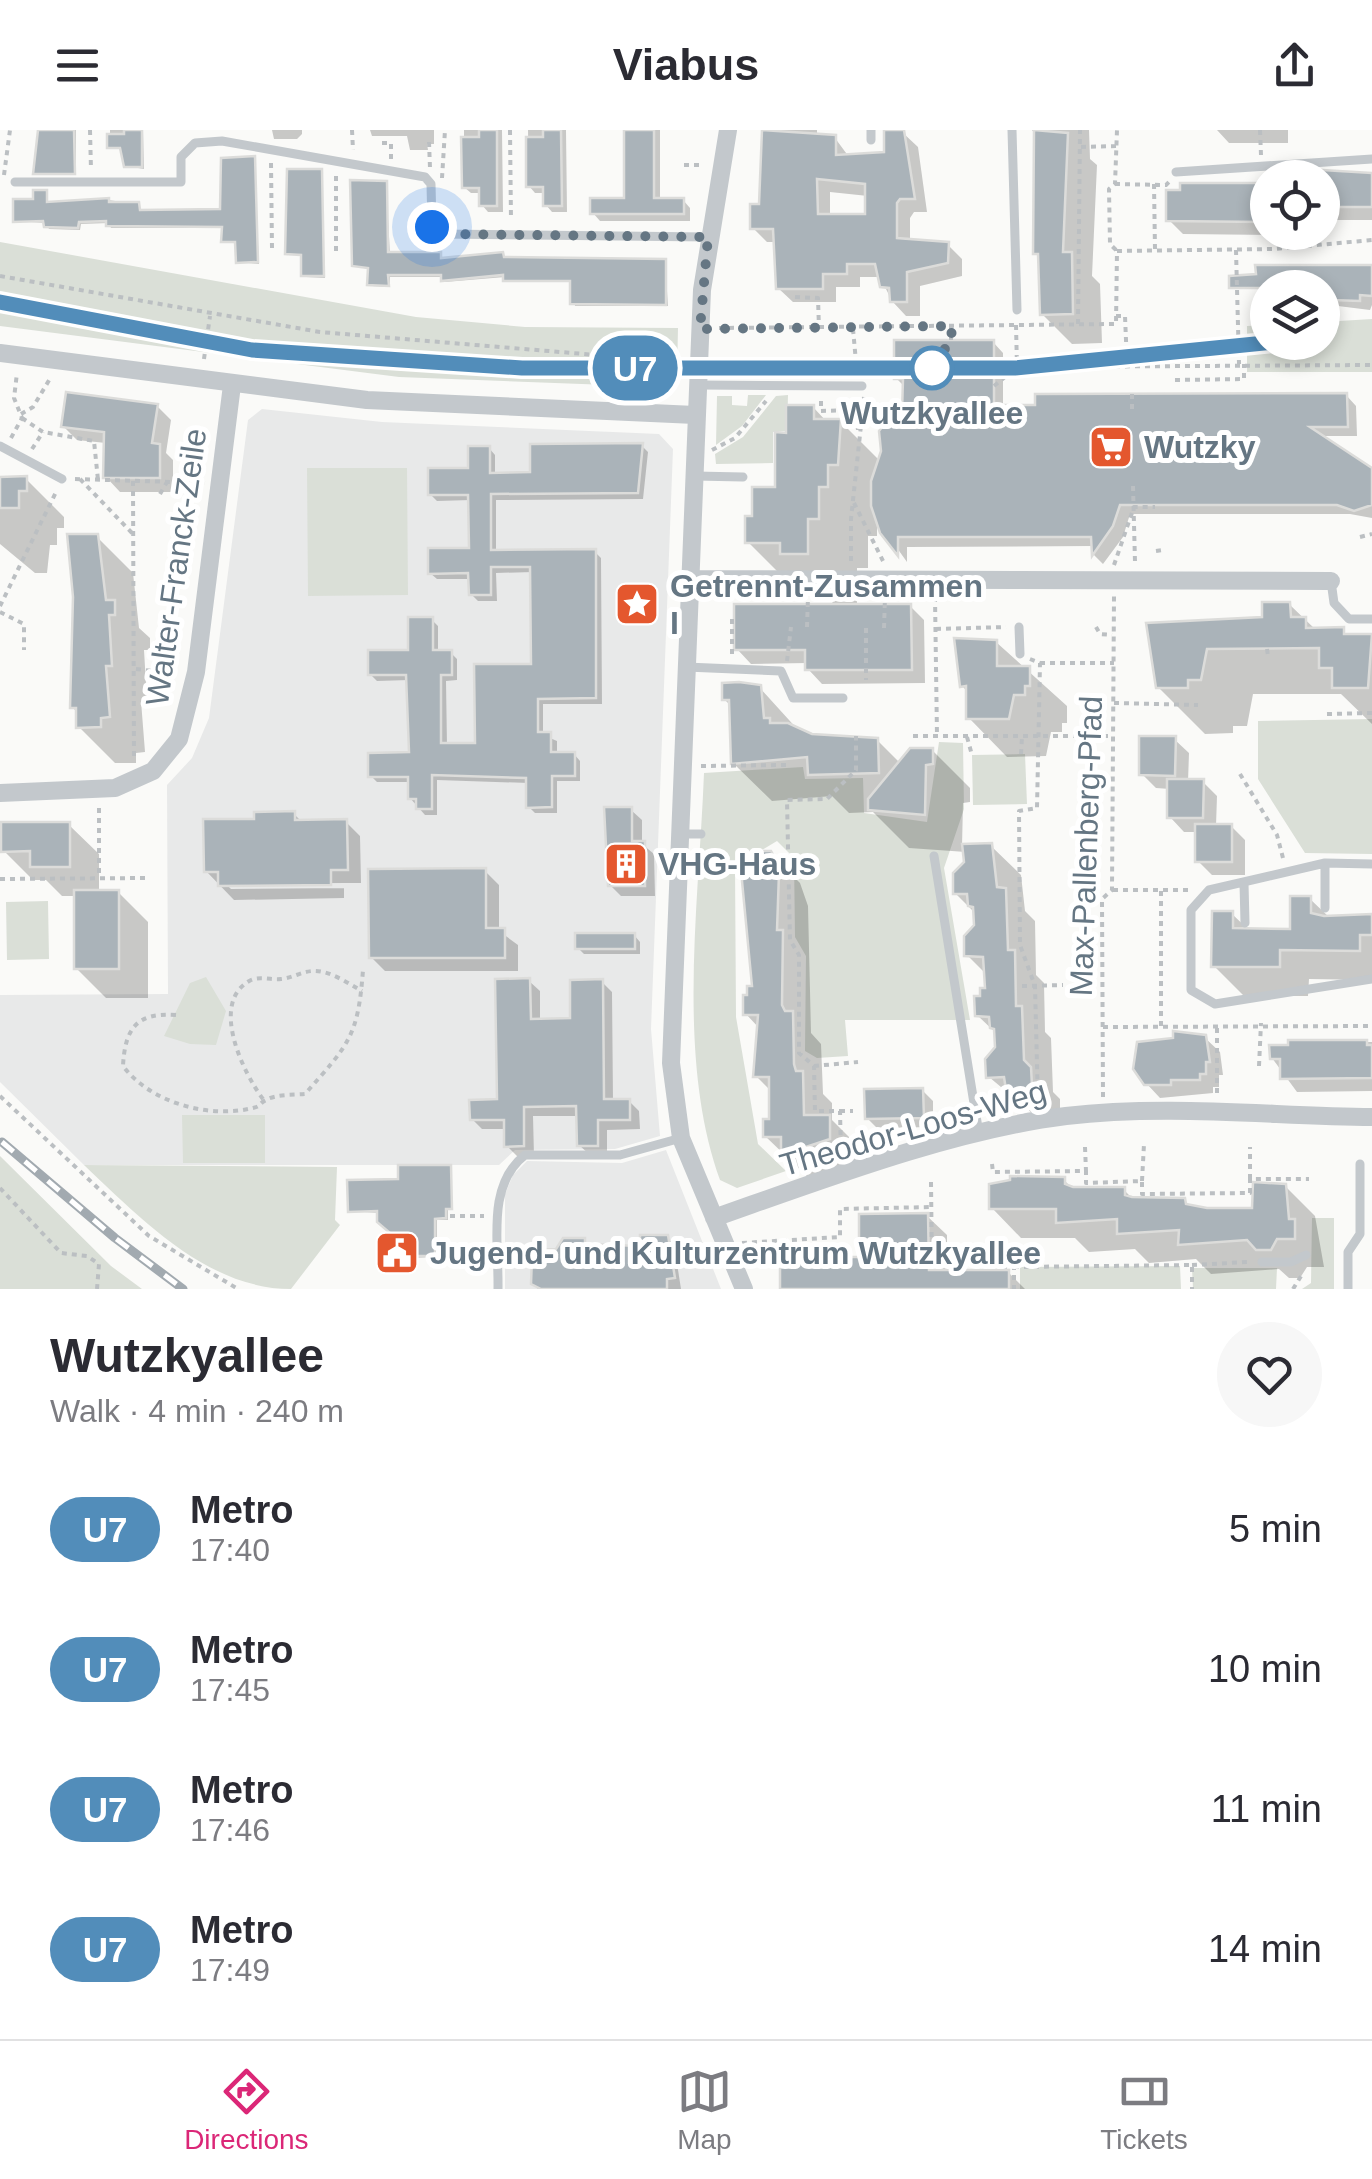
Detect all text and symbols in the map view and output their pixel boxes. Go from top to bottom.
icon: menu [50,38,105,93]
icon: share [1267,38,1322,93]
text: Viabus [613,39,759,90]
map controls [1250,160,1340,360]
button: locate [1250,160,1340,250]
your location [407,202,457,252]
button: layers [1250,270,1340,360]
line badge: U7 [590,336,680,400]
marker: Wutzkyallee [911,347,953,389]
text: U7 [613,349,657,388]
place label: Wutzkyallee [841,395,1023,431]
supermarket icon: Wutzky [1088,424,1134,470]
street label: Walter-Franck-Zeile [139,426,213,708]
place label: Wutzky [1144,429,1256,465]
place label: Getrennt-Zusammen I [670,568,983,641]
place icon: Getrennt-Zusammen I [614,581,660,627]
street label: Max-Pallenberg-Pfad [1063,695,1109,997]
building icon: VHG-Haus [603,841,649,887]
place label: VHG-Haus [658,846,816,882]
street label: Theodor-Loos-Weg [776,1073,1050,1183]
public building icon: Jugend- und Kulturzentrum Wutzkyallee [374,1230,420,1276]
place label: Jugend- und Kulturzentrum Wutzkyallee [430,1235,1041,1271]
button: heart [1217,1322,1322,1427]
text: Wutzkyallee [50,1329,324,1382]
text: Walk · 4 min · 240 m [50,1393,344,1429]
text: Metro [190,1489,293,1531]
text: 5 min [1229,1508,1322,1550]
text: U7 [83,1510,127,1549]
text: 17:40 [190,1532,270,1568]
text: Metro [190,1629,293,1671]
text: 10 min [1208,1648,1322,1690]
text: U7 [83,1650,127,1689]
text: 17:45 [190,1672,270,1708]
text: Metro [190,1769,293,1811]
text: 11 min [1211,1788,1322,1830]
text: U7 [83,1790,127,1829]
text: 17:46 [190,1812,270,1848]
text: Metro [190,1909,293,1951]
text: 14 min [1208,1928,1322,1970]
text: U7 [83,1930,127,1969]
text: 17:49 [190,1952,270,1988]
tab: Directions [184,2064,309,2156]
tab: Map [677,2064,732,2156]
tab: Tickets [1100,2064,1188,2156]

